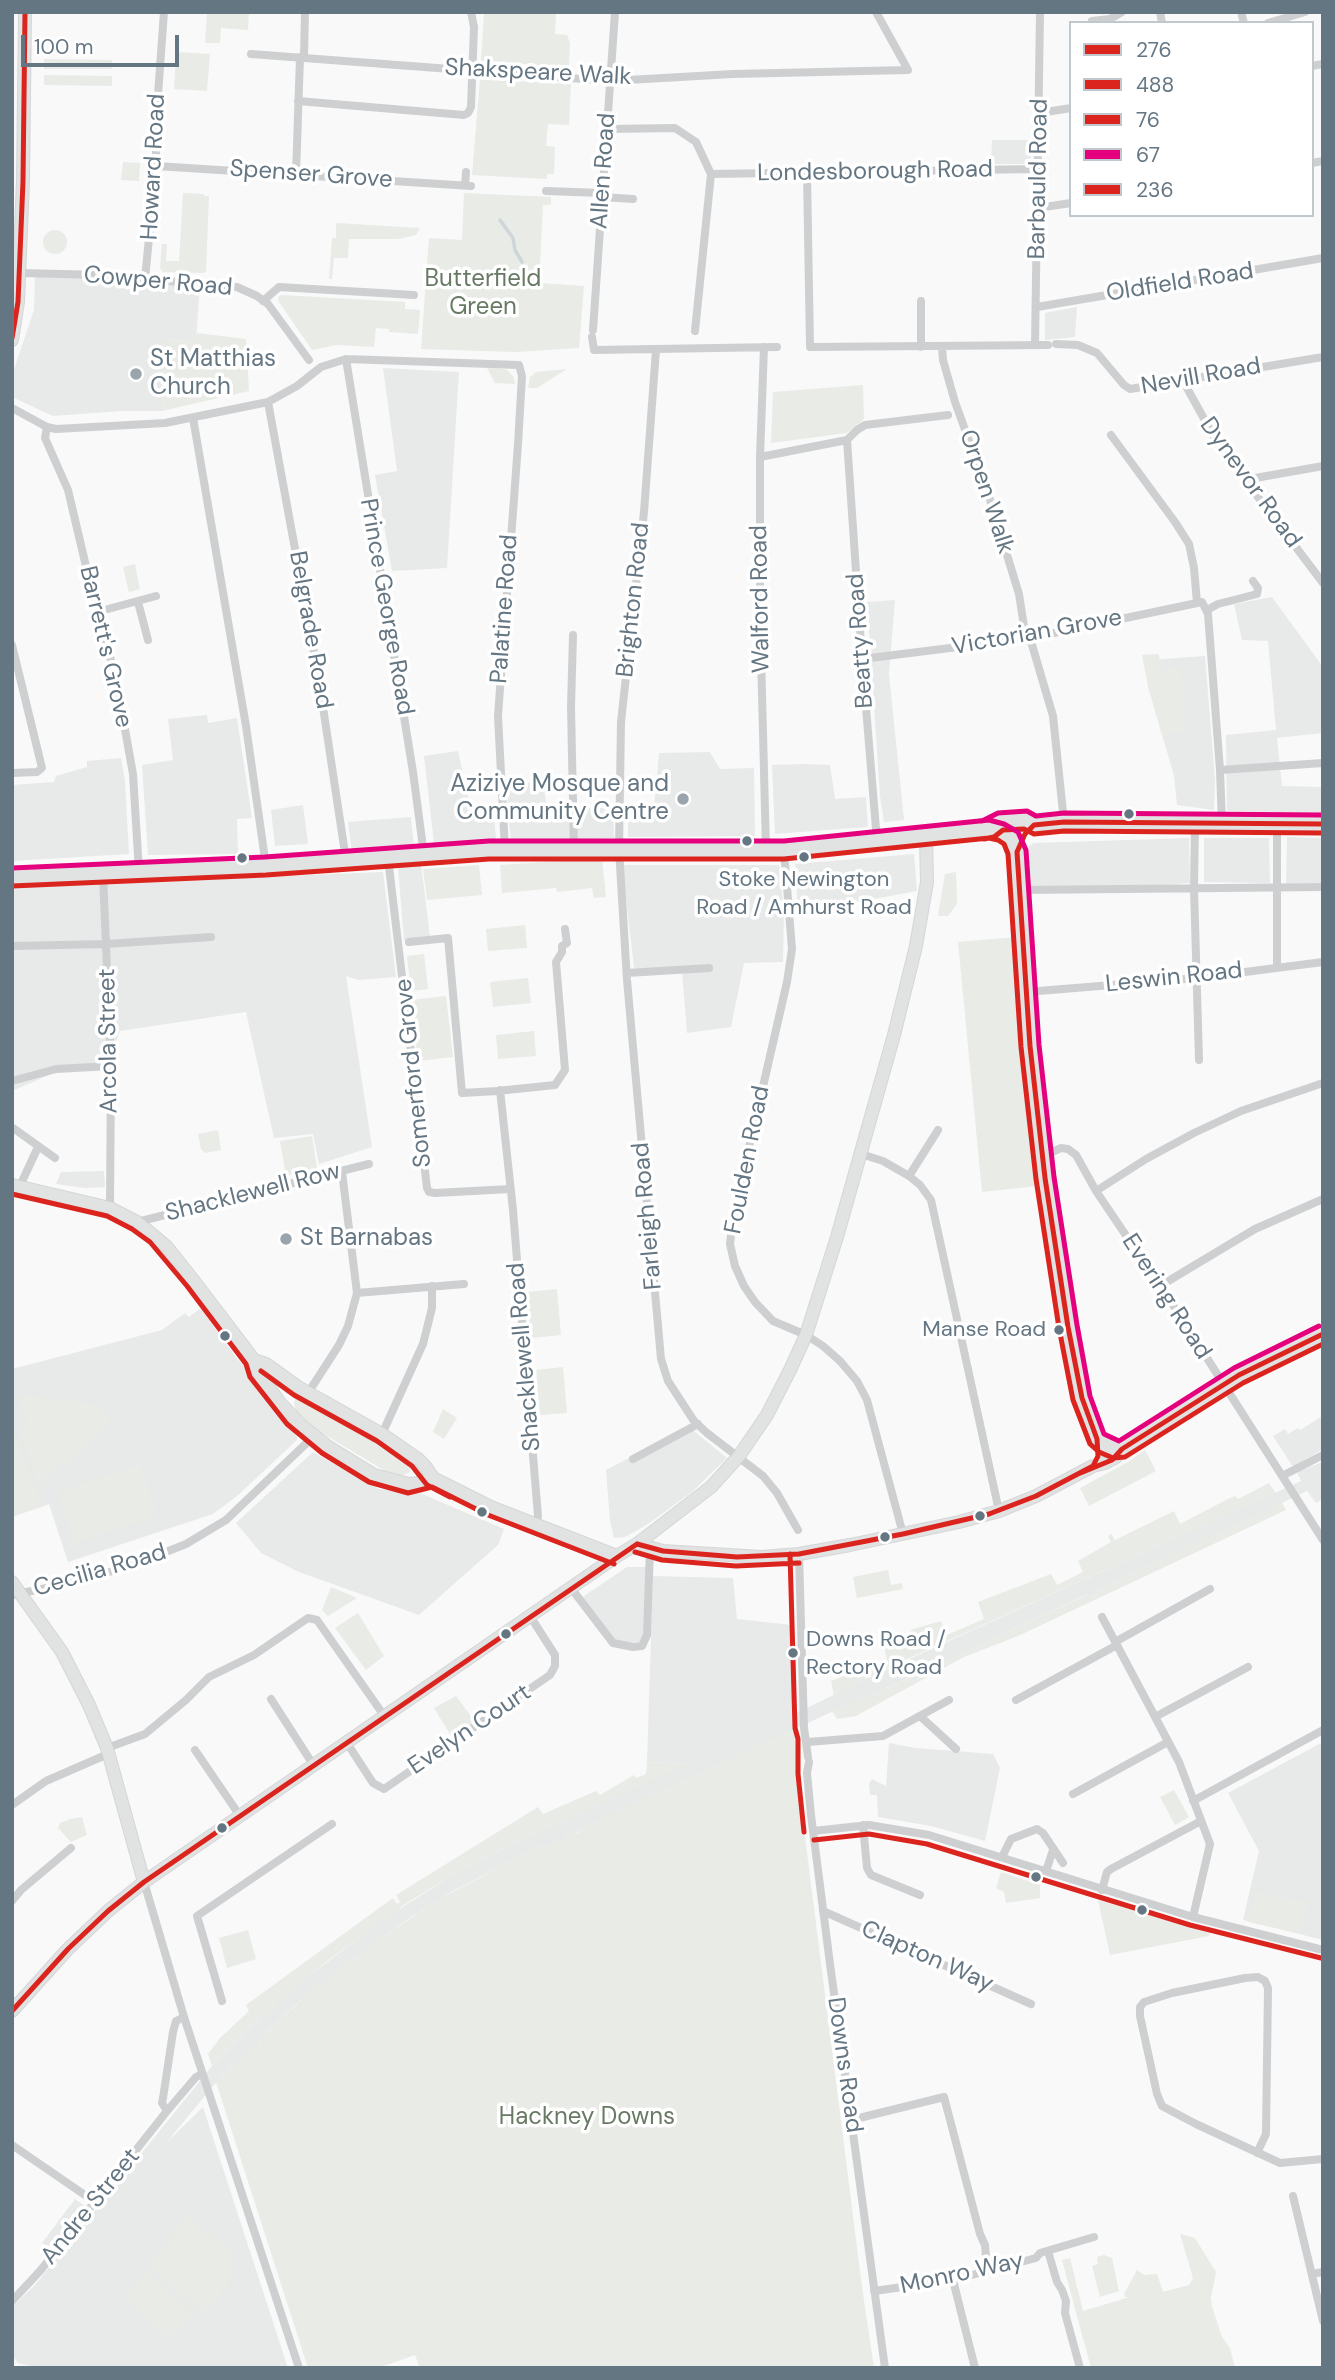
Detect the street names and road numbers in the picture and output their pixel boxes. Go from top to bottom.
street label: Shakspeare Walk [444,54,632,92]
street label: Howard Road [136,93,172,241]
street label: Barbauld Road [1023,98,1055,260]
street label: Allen Road [586,112,622,230]
street label: Spenser Grove [229,155,393,195]
street label: Londesborough Road [757,156,993,188]
street label: Oldfield Road [1104,257,1256,309]
street label: Cowper Road [82,261,234,303]
street label: Nevill Road [1139,352,1263,402]
street label: Dynevor Road [1193,412,1307,554]
street label: Orpen Walk [952,426,1020,558]
street label: Prince George Road [353,496,419,718]
street label: Brighton Road [612,521,656,679]
street label: Walford Road [745,525,777,673]
street label: Palatine Road [485,534,525,684]
street label: Belgrade Road [282,549,338,711]
street label: Barrett's Grove [72,563,138,731]
street label: Beatty Road [842,573,880,709]
street label: Victorian Grove [950,604,1124,662]
street label: Leswin Road [1104,956,1244,1000]
street label: Arcola Street [93,968,125,1114]
street label: Somerford Grove [390,977,438,1169]
street label: Foulden Road [720,1083,776,1237]
street label: Farleigh Road [627,1141,669,1291]
street label: Shacklewell Row [163,1157,343,1229]
street label: Evering Road [1115,1229,1217,1365]
street label: Shacklewell Road [502,1261,548,1453]
street label: Cecilia Road [30,1538,170,1604]
street label: Evelyn Court [403,1678,537,1782]
street label: Clapton Way [856,1915,998,1999]
street label: Downs Road [820,1995,868,2135]
street label: Andre Street [35,2143,147,2271]
street label: Monro Way [898,2247,1026,2301]

